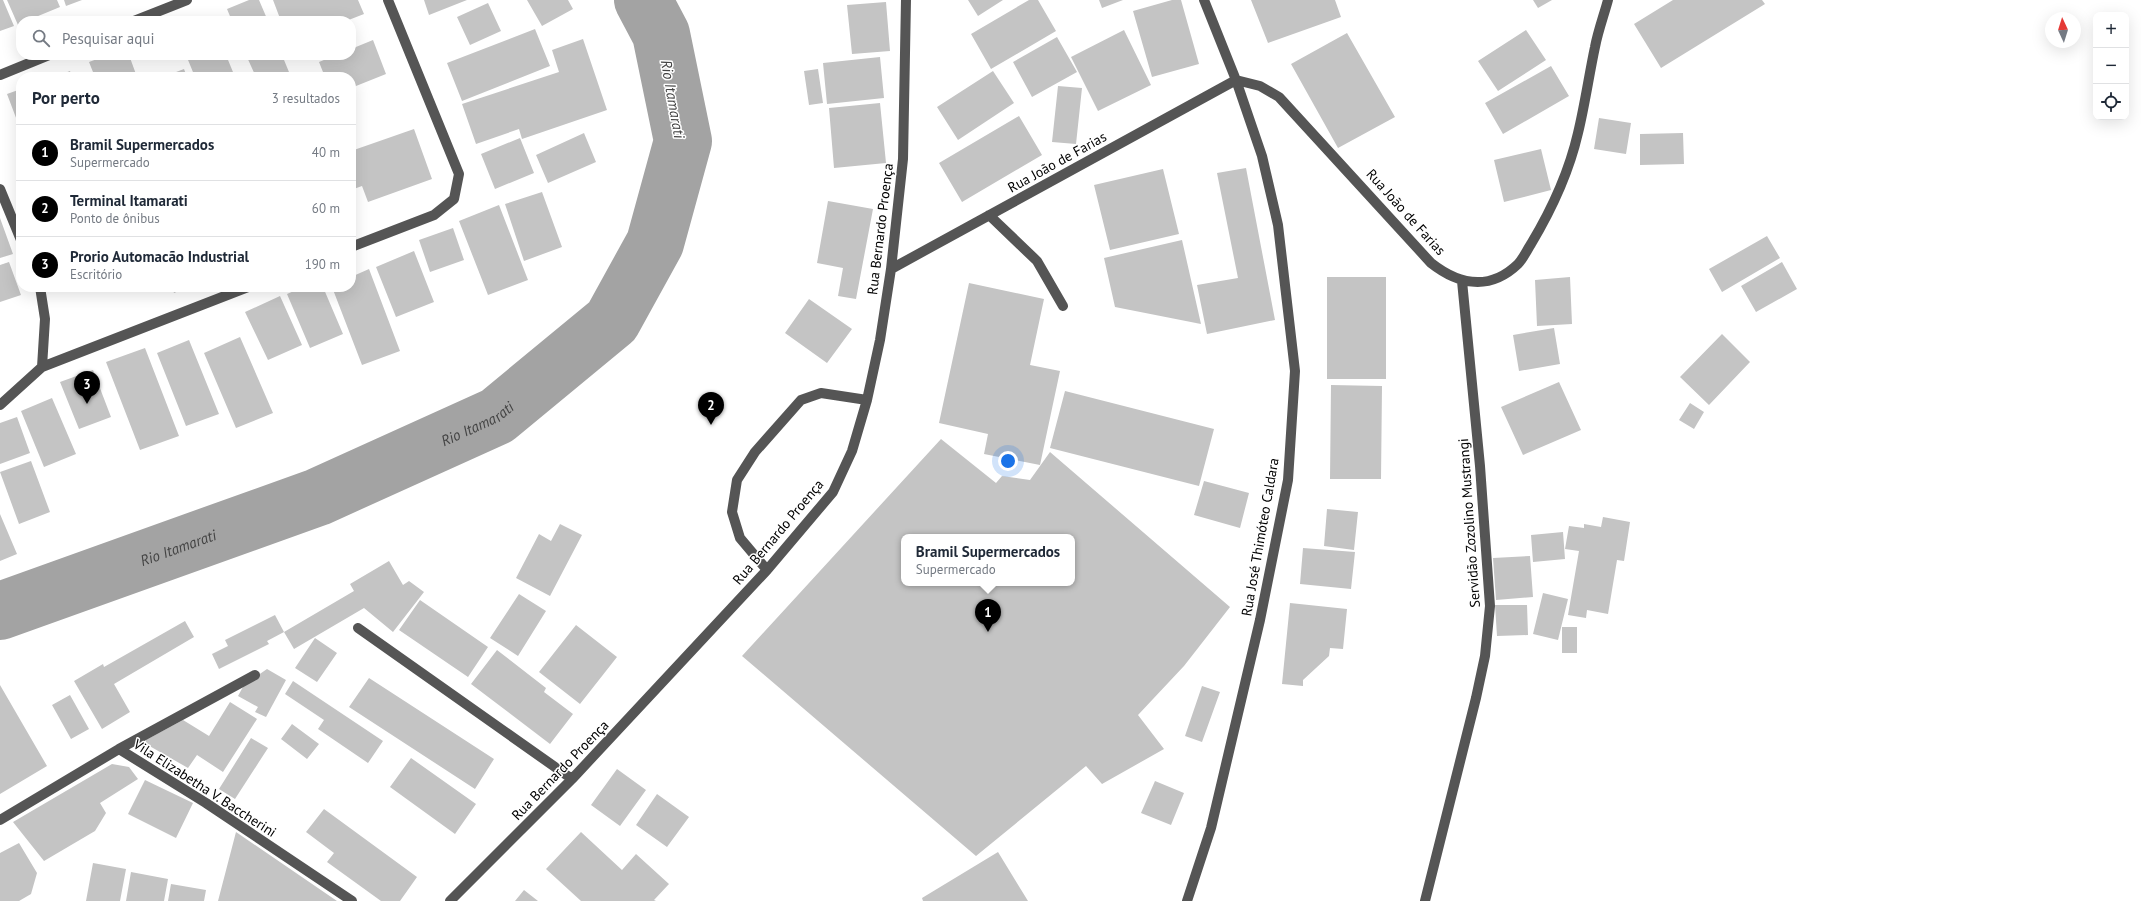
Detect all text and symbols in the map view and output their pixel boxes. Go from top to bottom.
north arrow [2045,12,2081,48]
map controls [2093,12,2129,120]
button: + [2093,12,2129,48]
search box [16,16,356,60]
icon: search [30,27,52,49]
text: Pesquisar aqui [62,29,154,48]
button: − [2093,48,2129,84]
water label: Rio Itamarati [657,58,689,141]
button: locate [2093,84,2129,120]
text: Por perto [32,87,100,109]
text: 3 resultados [272,90,340,107]
street label: Rua João de Farias [1004,127,1110,197]
text: Bramil Supermercados [70,135,214,154]
text: 1 [41,144,49,161]
text: 40 m [312,144,340,161]
text: Supermercado [70,154,150,171]
street label: Rua Bernardo Proença [863,162,897,296]
street label: Rua João de Farias [1362,165,1450,259]
text: Terminal Itamarati [70,191,188,210]
text: 2 [41,200,49,217]
text: 60 m [312,200,340,217]
text: Ponto de ônibus [70,210,160,227]
text: Prorio Automacão Industrial [70,247,249,266]
text: 3 [41,256,49,273]
text: 190 m [305,256,340,273]
text: Escritório [70,266,122,283]
pin: 3 [74,371,100,404]
pin: 2 [698,392,724,425]
water label: Rio Itamarati [438,396,518,450]
street label: Servidão Zozolino Mustrangi [1454,438,1484,608]
your location [998,451,1018,471]
street label: Rua José Thimóteo Caldara [1237,457,1283,617]
street label: Rua Bernardo Proença [729,476,827,588]
water label: Rio Itamarati [137,525,220,570]
popup [901,534,1075,586]
text: Bramil Supermercados [916,542,1060,561]
text: Supermercado [916,561,996,578]
pin: 1 [975,599,1001,632]
street label: Rua Bernardo Proença [508,716,612,824]
street label: Vila Elizabetha V. Baccherini [129,734,280,841]

